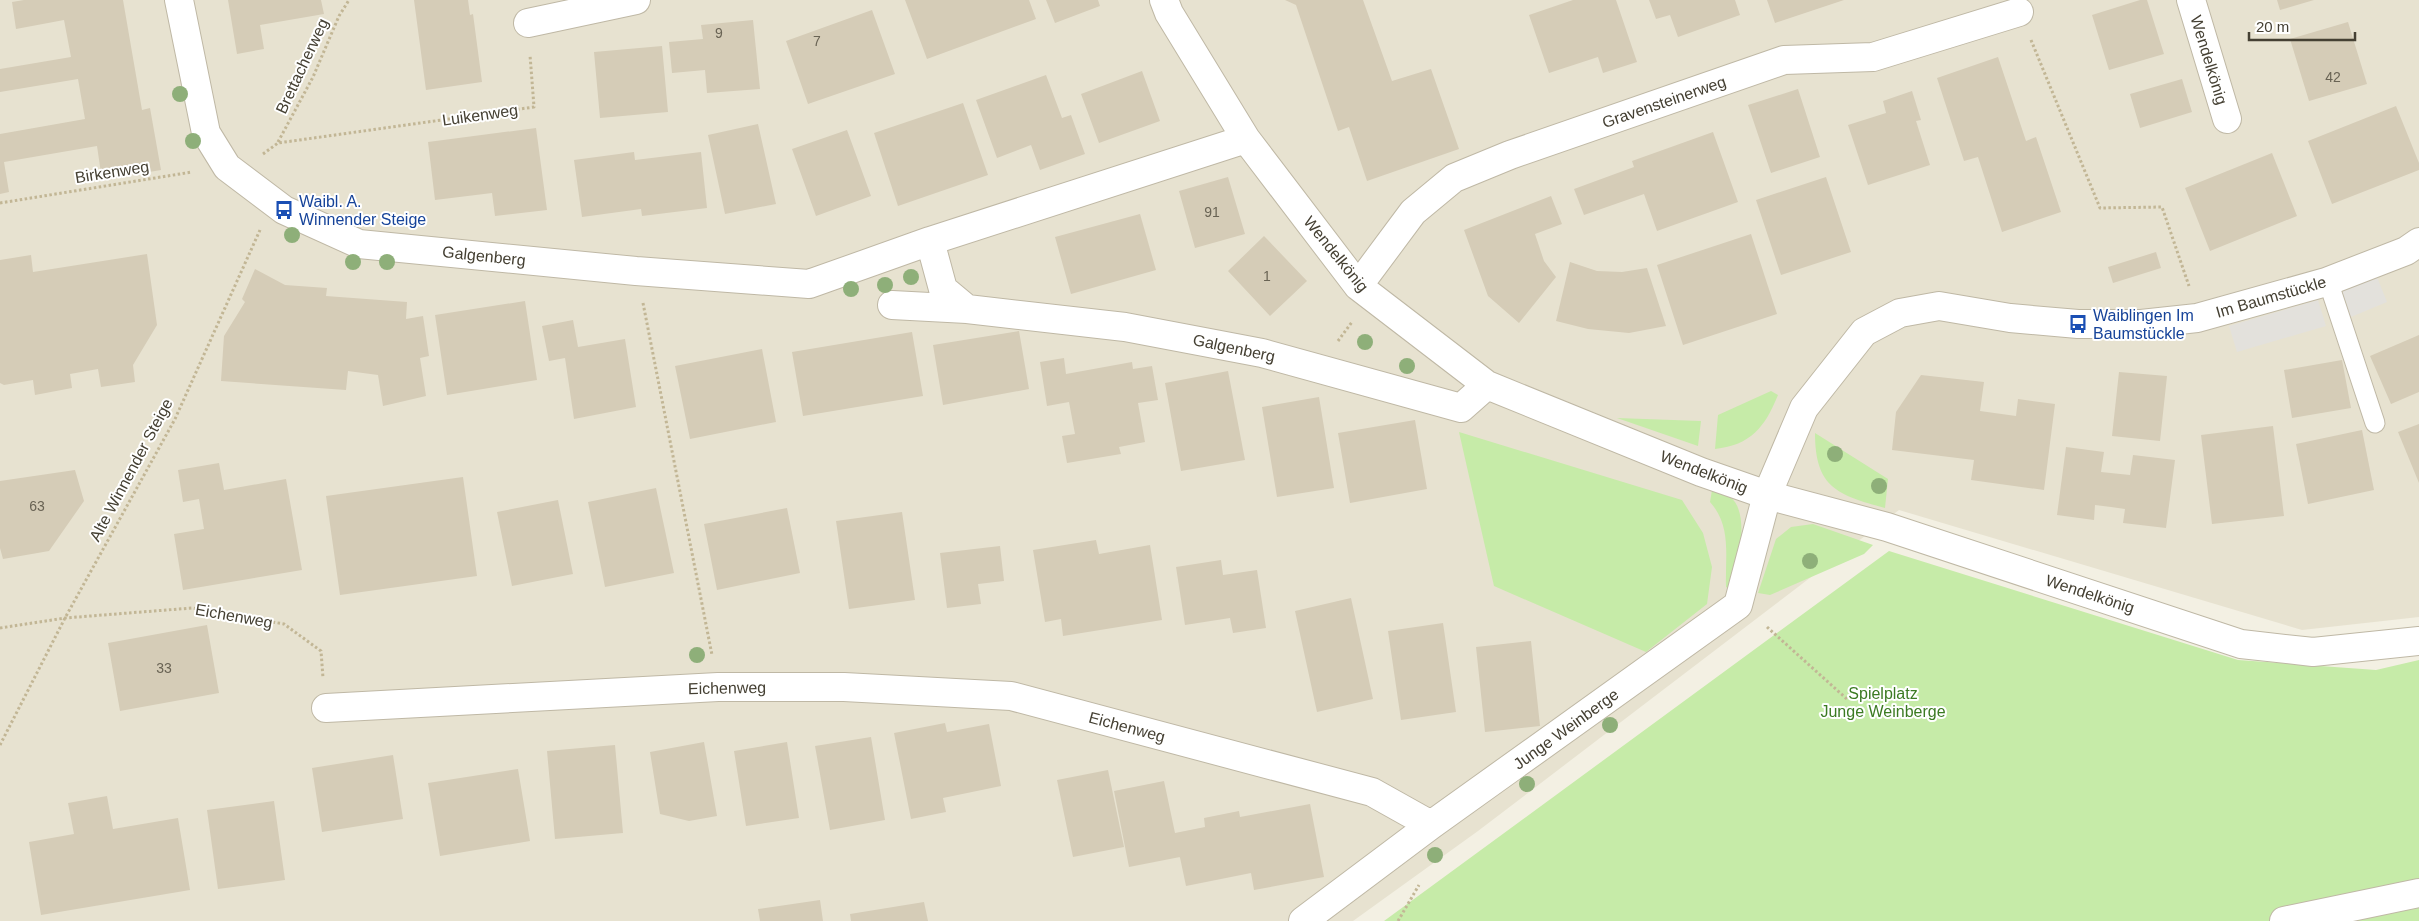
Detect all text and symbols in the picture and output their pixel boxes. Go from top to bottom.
scale bar [2249,10,2355,42]
street label: Wendelkönig [2187,13,2231,107]
street label: Brettacherweg [272,16,332,116]
text: 20 m [2256,18,2289,35]
house number: 9 [715,25,723,41]
house number: 7 [813,33,821,49]
house number: 42 [2325,69,2341,85]
street label: Gravensteinerweg [1600,73,1728,131]
street label: Luikenweg [441,101,519,129]
street label: Birkenweg [74,158,150,186]
place label: Waibl. A. Winnender Steige [299,193,426,228]
bus stop icon: Waibl. A. Winnender Steige [273,199,295,221]
house number: 91 [1204,204,1220,220]
street label: Wendelkönig [1300,213,1372,295]
street label: Galgenberg [442,243,526,269]
house number: 1 [1263,268,1271,284]
street label: Im Baumstückle [2214,273,2328,321]
place label: Waiblingen Im Baumstückle [2093,307,2194,342]
bus stop icon: Waiblingen Im Baumstückle [2067,313,2089,335]
street label: Galgenberg [1191,331,1277,365]
street label: Alte Winnender Steige [86,396,176,544]
street label: Wendelkönig [1658,448,1750,496]
house number: 63 [29,498,45,514]
street label: Wendelkönig [2044,572,2136,616]
street label: Eichenweg [194,601,274,631]
house number: 33 [156,660,172,676]
street label: Eichenweg [688,679,766,697]
street label: Junge Weinberge [1510,685,1622,773]
park label: Spielplatz Junge Weinberge [1820,685,1946,720]
street label: Eichenweg [1087,709,1167,745]

